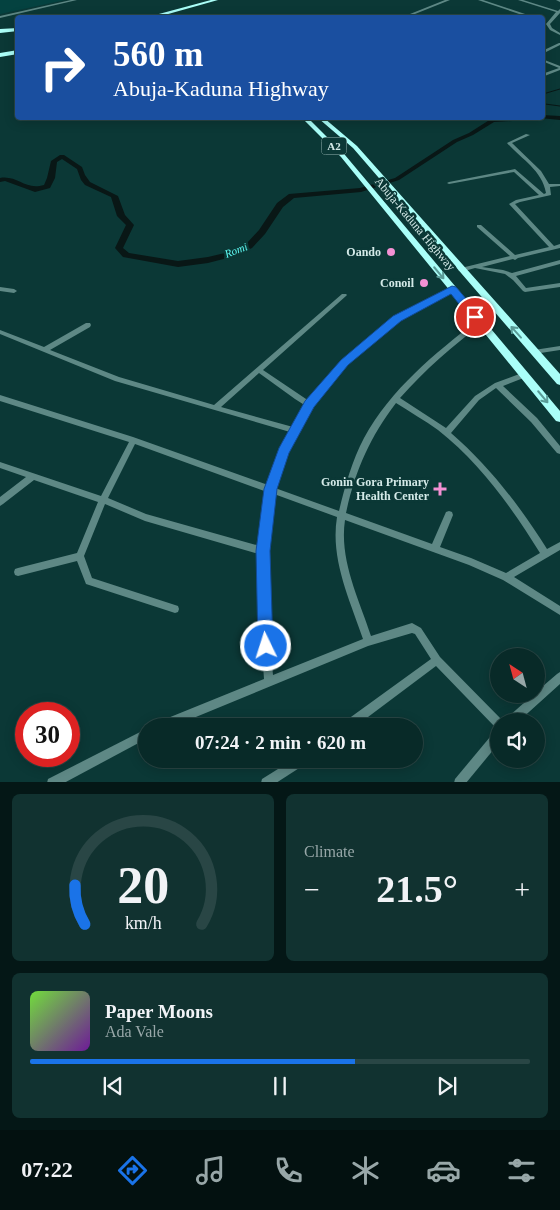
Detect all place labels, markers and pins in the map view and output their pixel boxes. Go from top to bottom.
place label: Oando [346,245,381,259]
marker: Oando [385,246,397,258]
place label: Conoil [380,276,415,290]
marker: Conoil [418,277,430,289]
pin [454,296,496,338]
place label: Gonin Gora Primary Health Center [321,475,430,503]
marker: Gonin Gora Primary Health Center [433,482,447,496]

